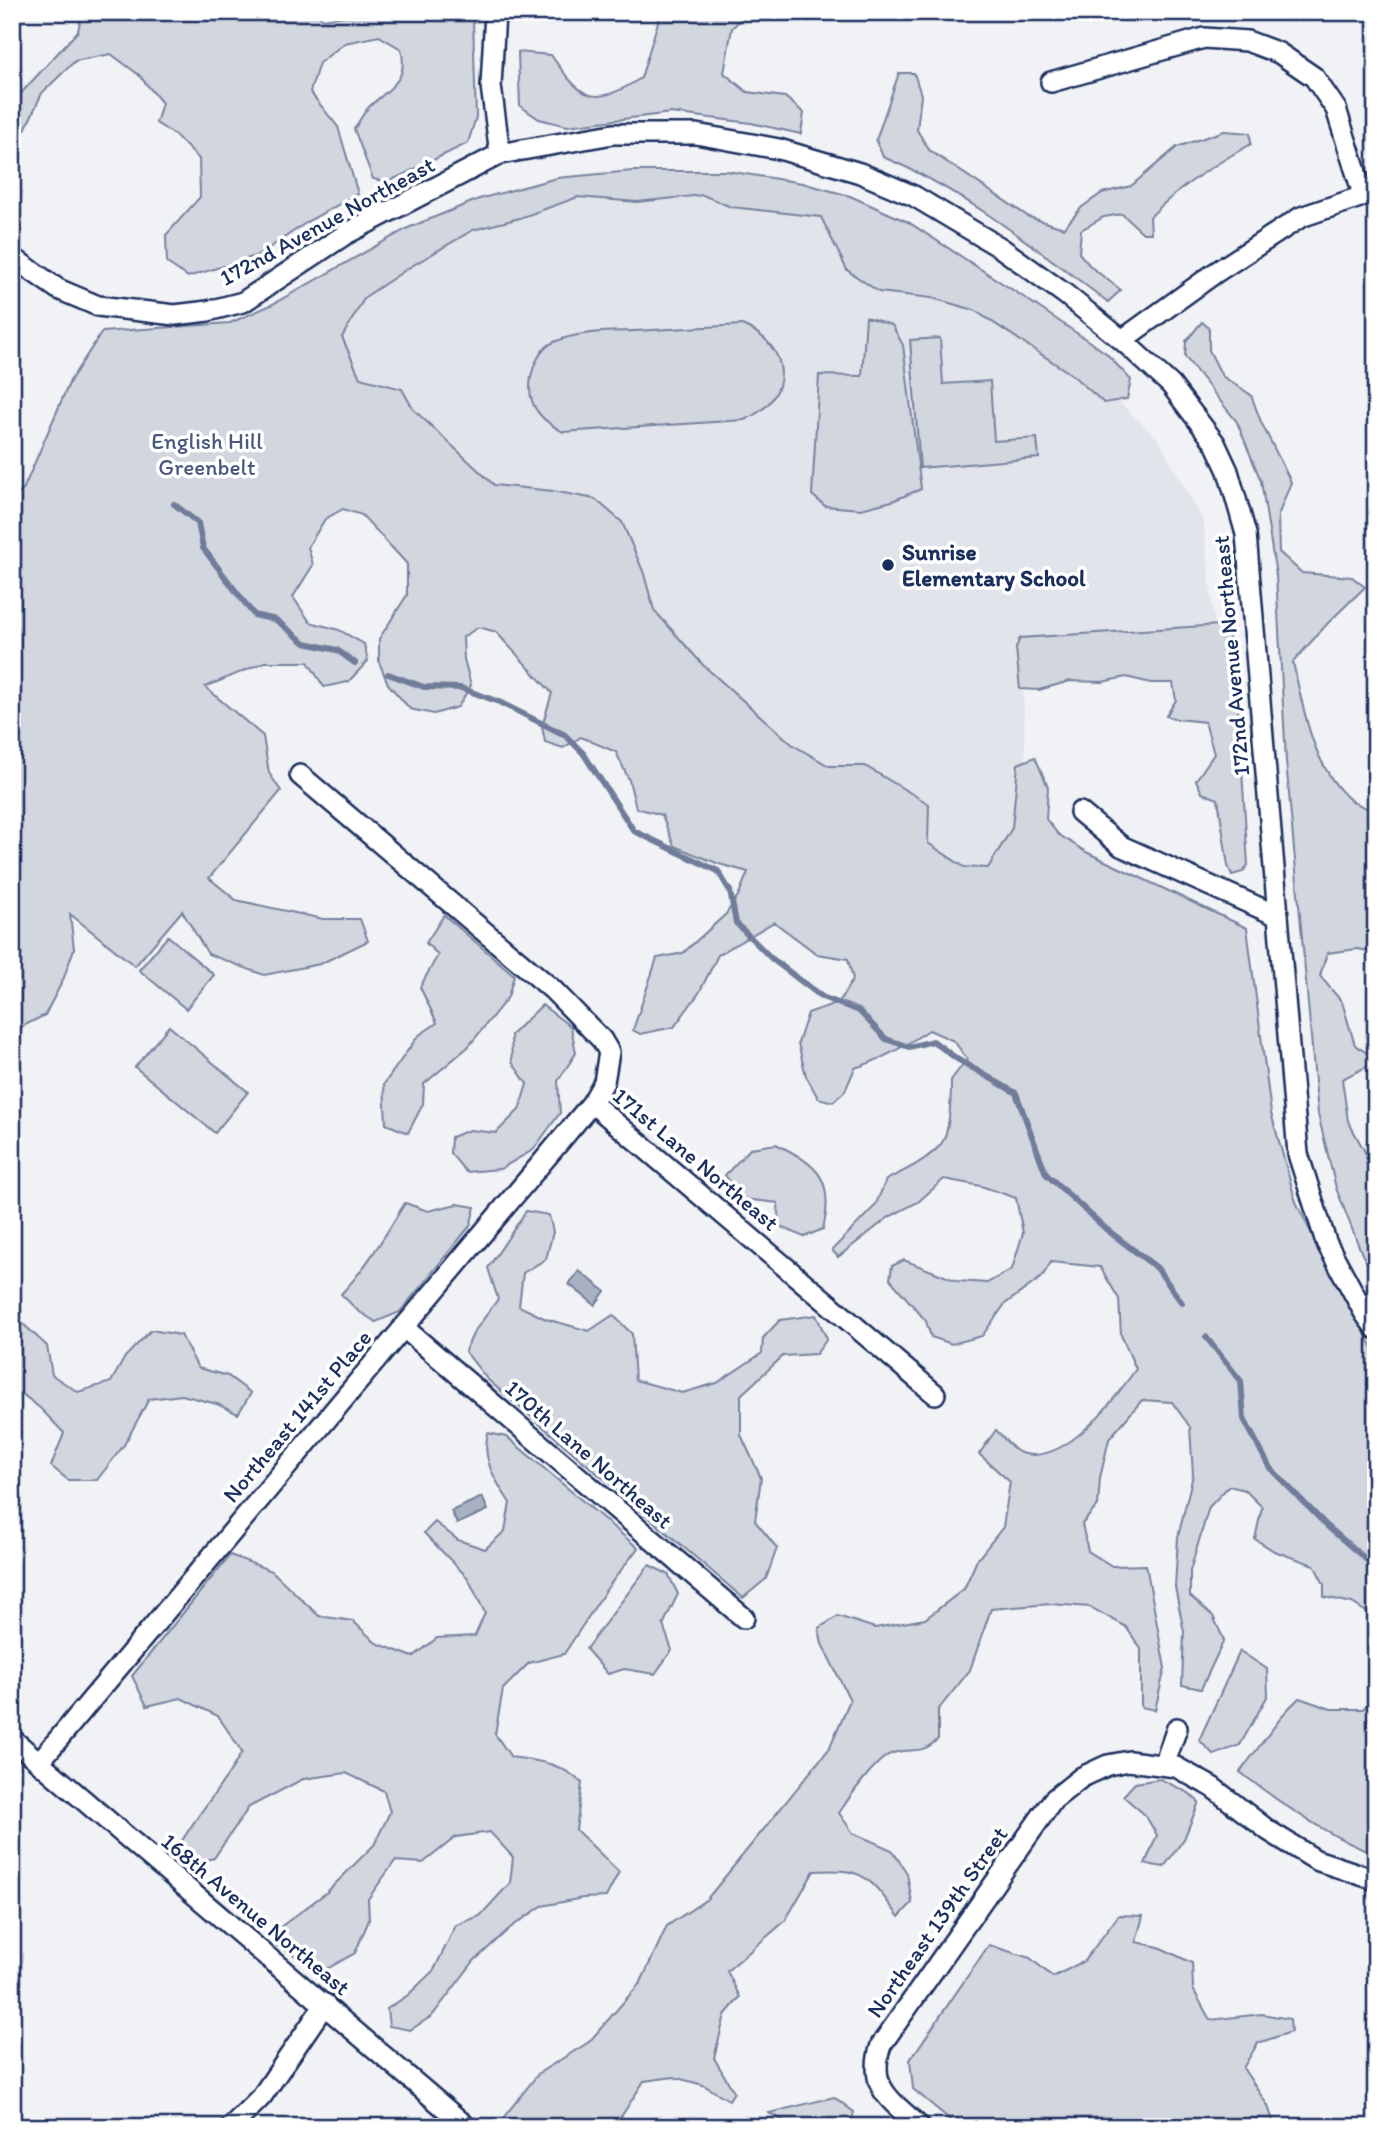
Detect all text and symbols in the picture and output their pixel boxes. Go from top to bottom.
street label: 172nd Avenue Northeast [215,150,440,292]
park label: English Hill Greenbelt [151,427,263,481]
street label: 172nd Avenue Northeast [1206,534,1255,778]
place label: Sunrise Elementary School [902,538,1086,592]
marker: Sunrise Elementary School [880,557,896,573]
street label: 171st Lane Northeast [607,1081,785,1237]
street label: Northeast 141st Place [217,1324,377,1508]
street label: 170th Lane Northeast [499,1374,679,1535]
street label: Northeast 139th Street [860,1821,1014,2023]
street label: 168th Avenue Northeast [156,1827,356,2001]

